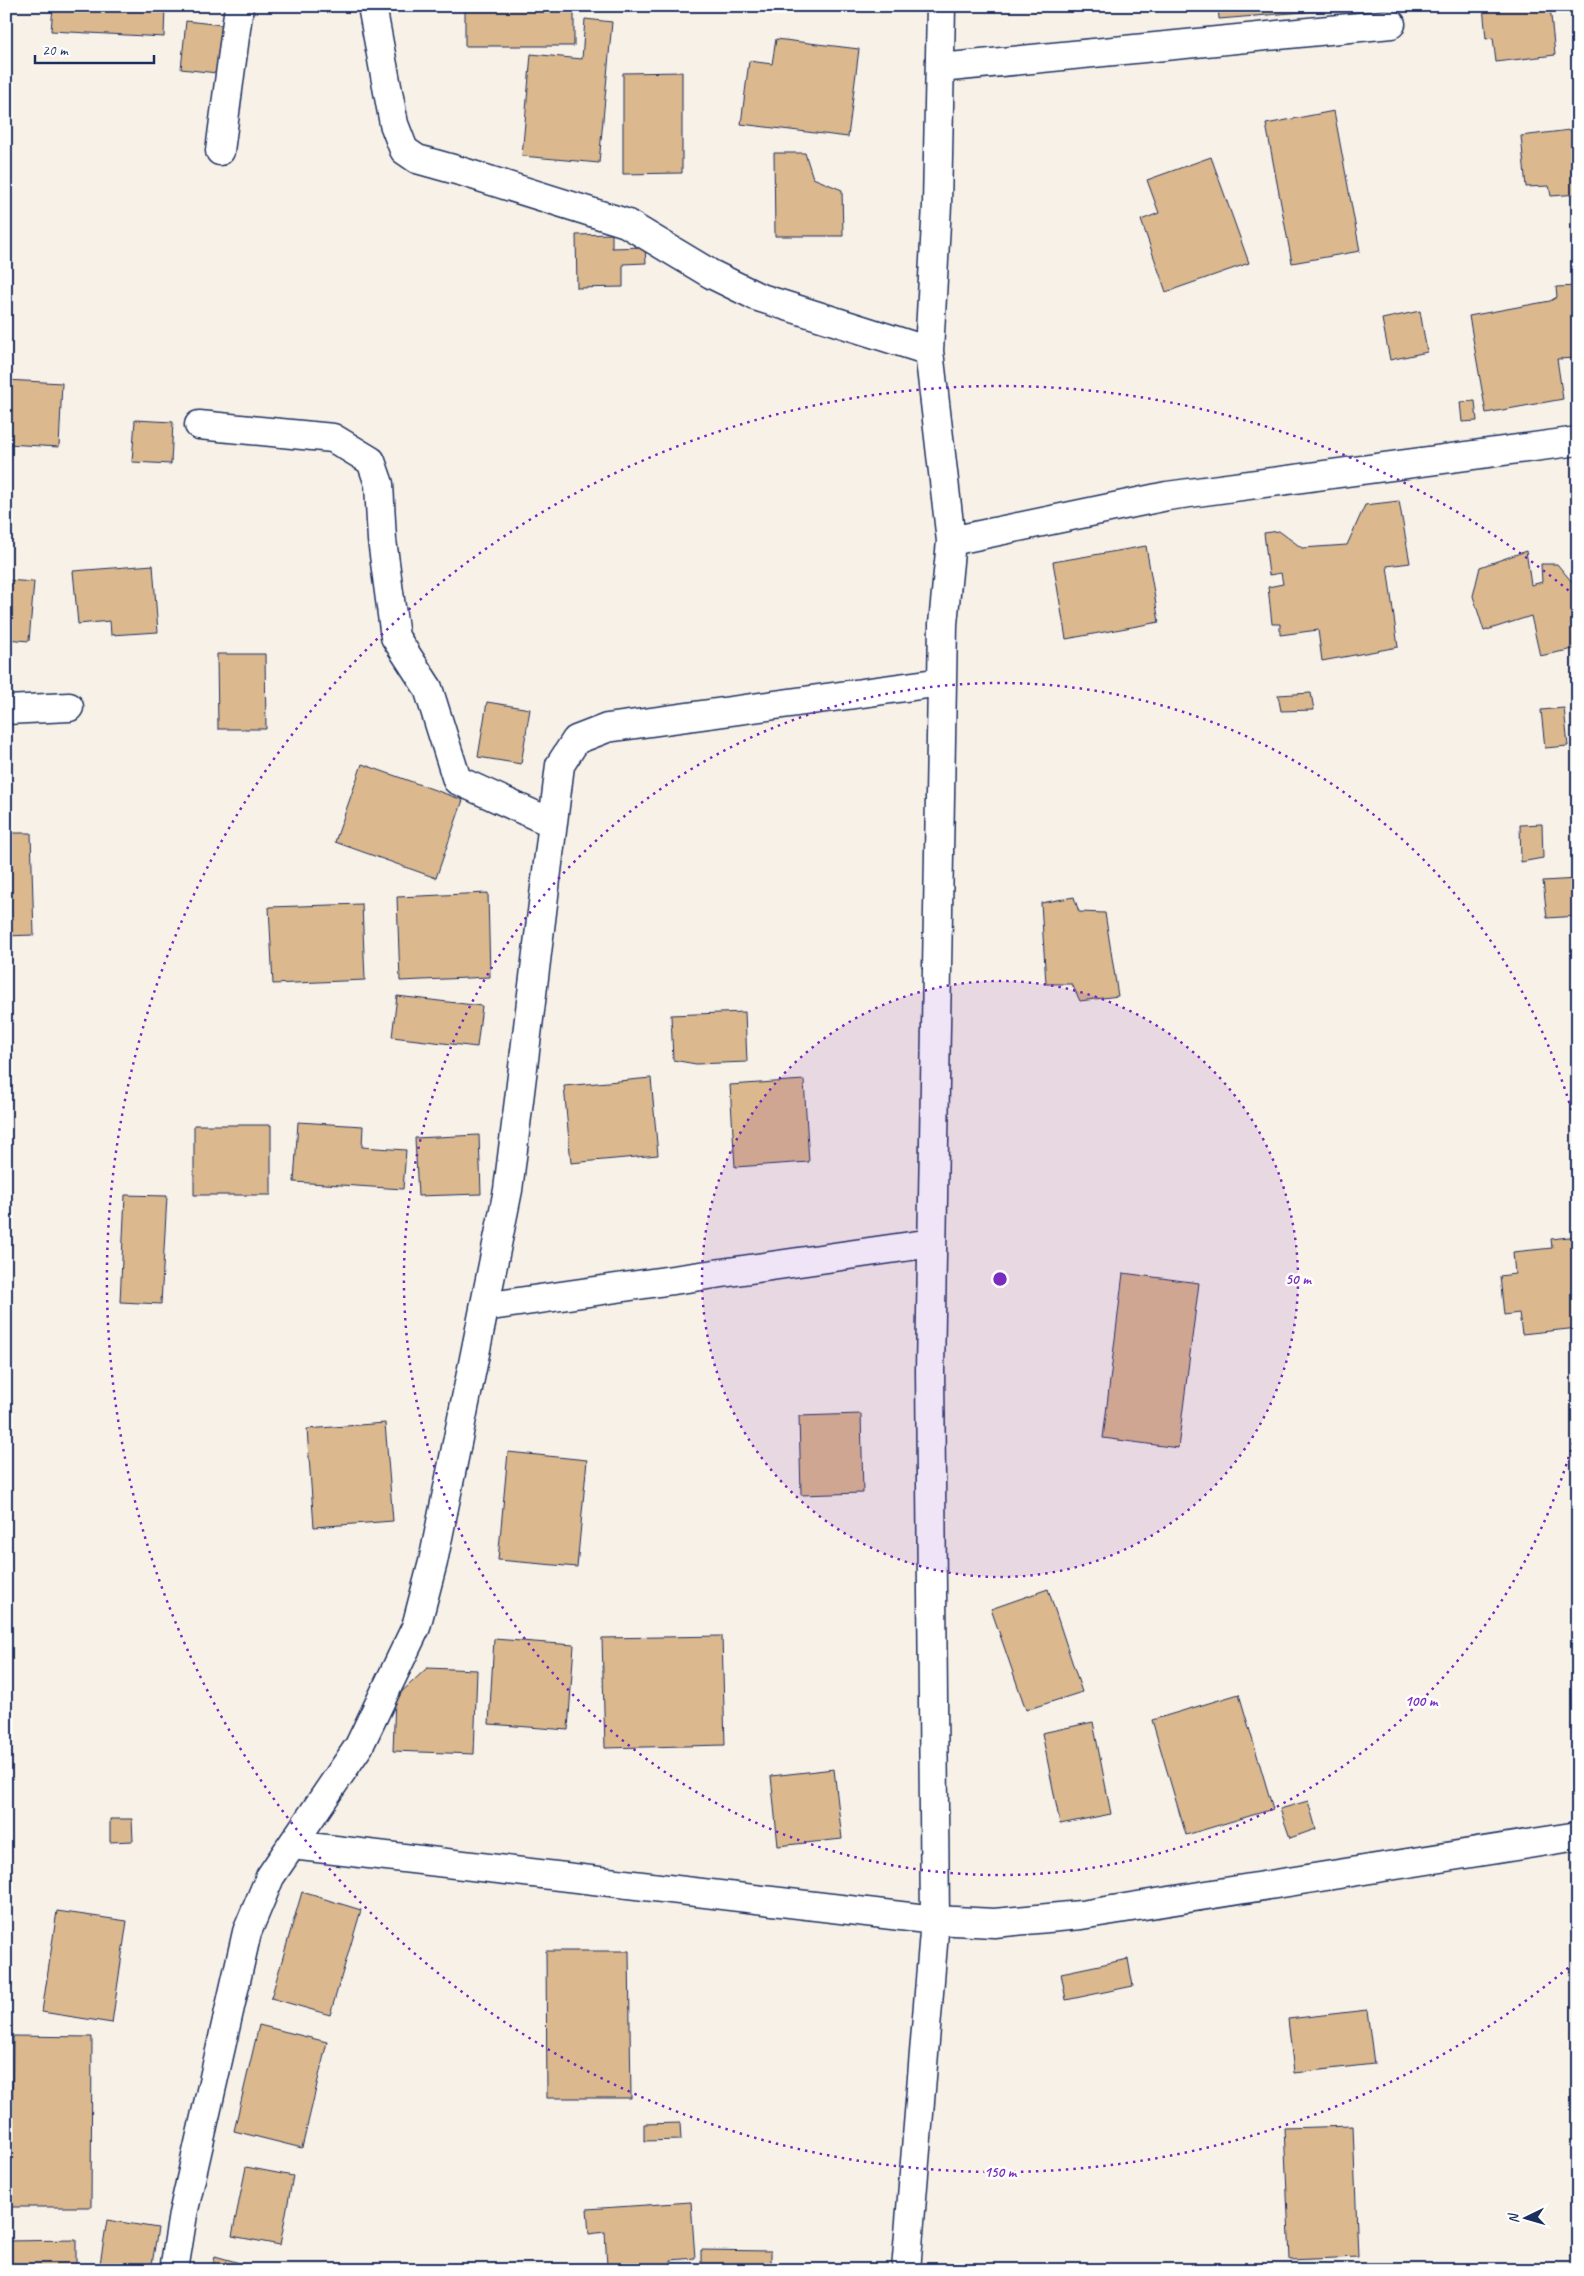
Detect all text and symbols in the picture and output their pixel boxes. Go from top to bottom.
scale bar [35,32,154,64]
text: 20 m [42,41,69,60]
centre of rings [991,1270,1009,1288]
text: 50 m [1285,1270,1312,1289]
text: 100 m [1405,1692,1439,1711]
text: 150 m [984,2163,1018,2182]
north arrow [1502,2194,1552,2244]
text: N [1504,2212,1522,2224]

